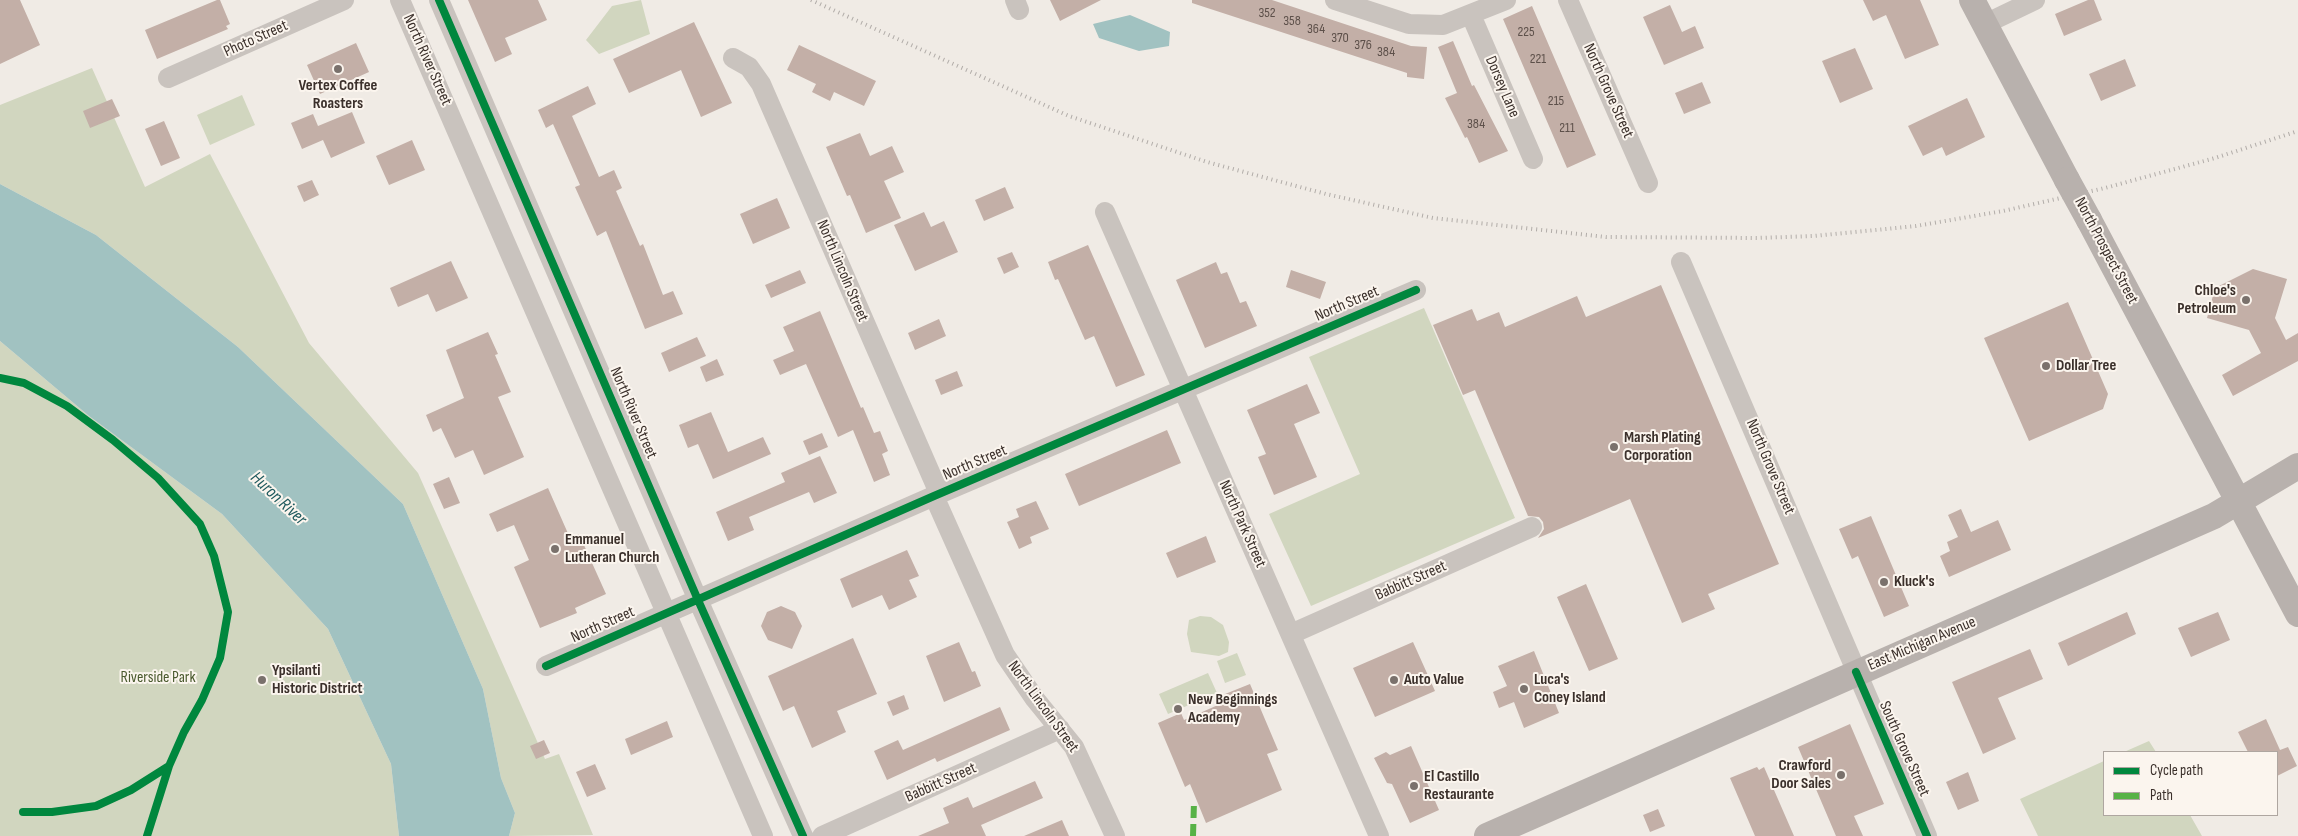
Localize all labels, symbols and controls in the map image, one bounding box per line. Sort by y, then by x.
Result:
house number: 352 [1258,5,1276,21]
street label: North River Street [398,12,456,108]
house number: 358 [1283,13,1301,29]
street label: Photo Street [221,16,291,62]
house number: 364 [1307,21,1325,37]
house number: 225 [1517,24,1535,40]
house number: 370 [1331,30,1349,46]
house number: 376 [1354,37,1372,53]
street label: North Grove Street [1579,41,1637,141]
house number: 384 [1377,44,1395,60]
house number: 221 [1530,51,1546,67]
street label: Dorsey Lane [1480,53,1524,121]
marker: Vertex Coffee Roasters [332,63,344,75]
place label: Vertex Coffee Roasters [299,76,377,114]
house number: 215 [1548,93,1564,109]
house number: 384 [1467,116,1485,132]
house number: 211 [1559,120,1575,136]
street label: North Prospect Street [2070,194,2142,308]
street label: North Lincoln Street [812,217,872,325]
place label: Chloe's Petroleum [2177,281,2236,319]
street label: North Street [1312,282,1382,326]
marker: Chloe's Petroleum [2240,294,2252,306]
place label: Dollar Tree [2056,356,2116,376]
marker: Dollar Tree [2040,360,2052,372]
street label: North River Street [605,364,661,462]
street label: North Grove Street [1741,417,1799,517]
place label: Marsh Plating Corporation [1624,428,1701,466]
street label: North Street [940,441,1010,485]
marker: Marsh Plating Corporation [1608,441,1620,453]
water label: Huron River [245,468,311,530]
street label: North Park Street [1214,477,1270,571]
place label: Emmanuel Lutheran Church [565,530,659,568]
marker: Emmanuel Lutheran Church [549,543,561,555]
street label: Babbitt Street [1373,557,1449,605]
place label: Kluck's [1894,572,1935,592]
marker: Kluck's [1878,576,1890,588]
street label: North Street [568,602,638,648]
street label: East Michigan Avenue [1865,613,1979,675]
street label: North Lincoln Street [1003,657,1083,757]
place label: Ypsilanti Historic District [272,661,363,699]
park label: Riverside Park [121,668,195,688]
place label: Auto Value [1404,670,1464,690]
place label: Luca's Coney Island [1534,670,1606,708]
marker: Ypsilanti Historic District [256,674,268,686]
marker: Auto Value [1388,674,1400,686]
marker: Luca's Coney Island [1518,683,1530,695]
place label: New Beginnings Academy [1188,690,1277,728]
street label: South Grove Street [1874,698,1934,800]
marker: New Beginnings Academy [1172,703,1184,715]
legend [2103,751,2278,816]
place label: Crawford Door Sales [1771,756,1831,794]
street label: Babbitt Street [903,759,979,807]
text: Cycle path [2150,761,2203,780]
place label: El Castillo Restaurante [1424,767,1494,805]
marker: Crawford Door Sales [1835,769,1847,781]
marker: El Castillo Restaurante [1408,780,1420,792]
text: Path [2150,786,2173,805]

